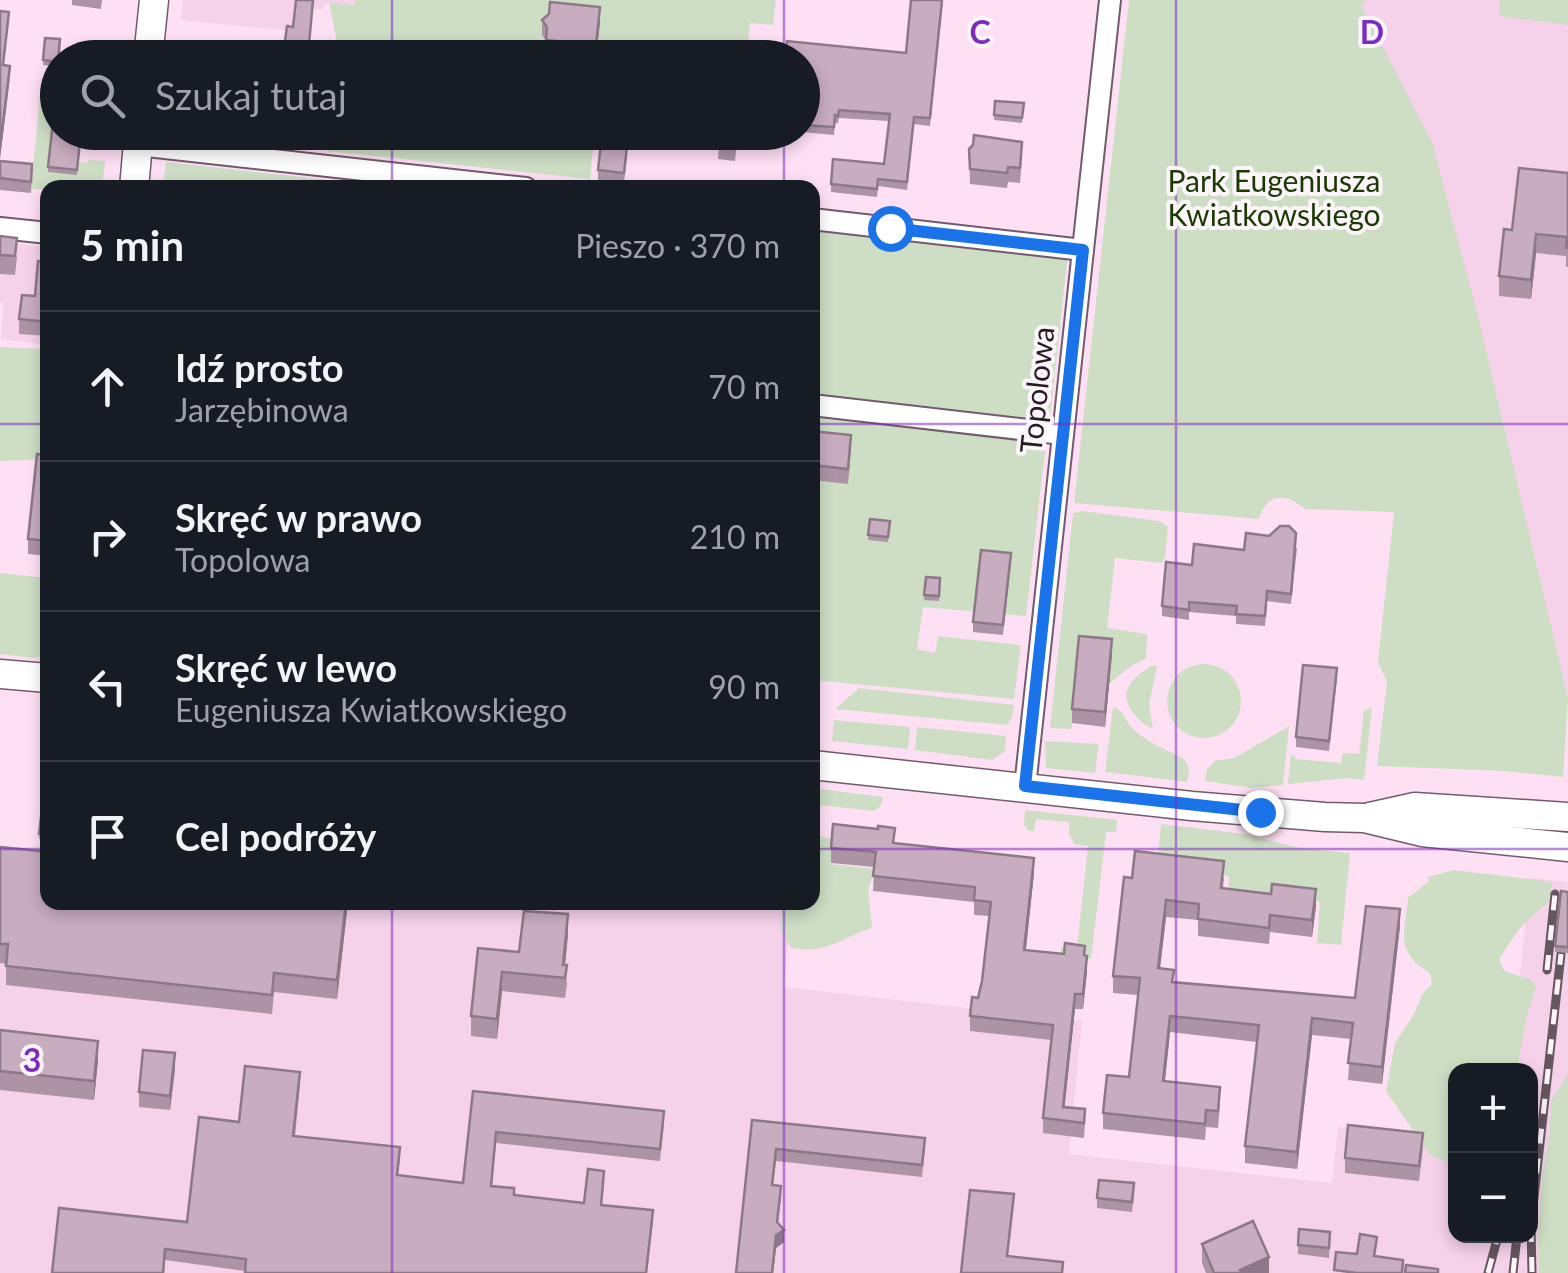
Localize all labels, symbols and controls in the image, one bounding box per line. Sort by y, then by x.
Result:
text: C [969,12,991,51]
text: D [1360,12,1384,51]
search box [40,40,820,150]
icon: search [75,68,130,123]
text: Szukaj tutaj [155,72,347,118]
park label: Park Eugeniusza Kwiatkowskiego [1167,162,1381,232]
route start [868,206,914,252]
text: 5 min [80,220,184,270]
text: Pieszo · 370 m [575,226,780,265]
street label: Topolowa [1011,325,1061,455]
text: Idź prosto [175,344,344,390]
icon: ahead [80,359,135,414]
text: 70 m [708,367,780,406]
text: Jarzębinowa [175,390,349,429]
text: Skręć w prawo [175,494,422,540]
icon: right [80,509,135,564]
text: 210 m [690,517,780,556]
text: Topolowa [175,540,311,579]
text: Skręć w lewo [175,644,397,690]
icon: left [80,659,135,714]
text: 90 m [708,667,780,706]
text: Eugeniusza Kwiatkowskiego [175,690,567,729]
route end [1238,790,1284,836]
icon: arrive [80,809,135,864]
text: Cel podróży [175,813,376,859]
text: 3 [23,1040,41,1079]
map controls [1448,1063,1538,1243]
button: + [1448,1063,1538,1153]
button: − [1448,1153,1538,1243]

